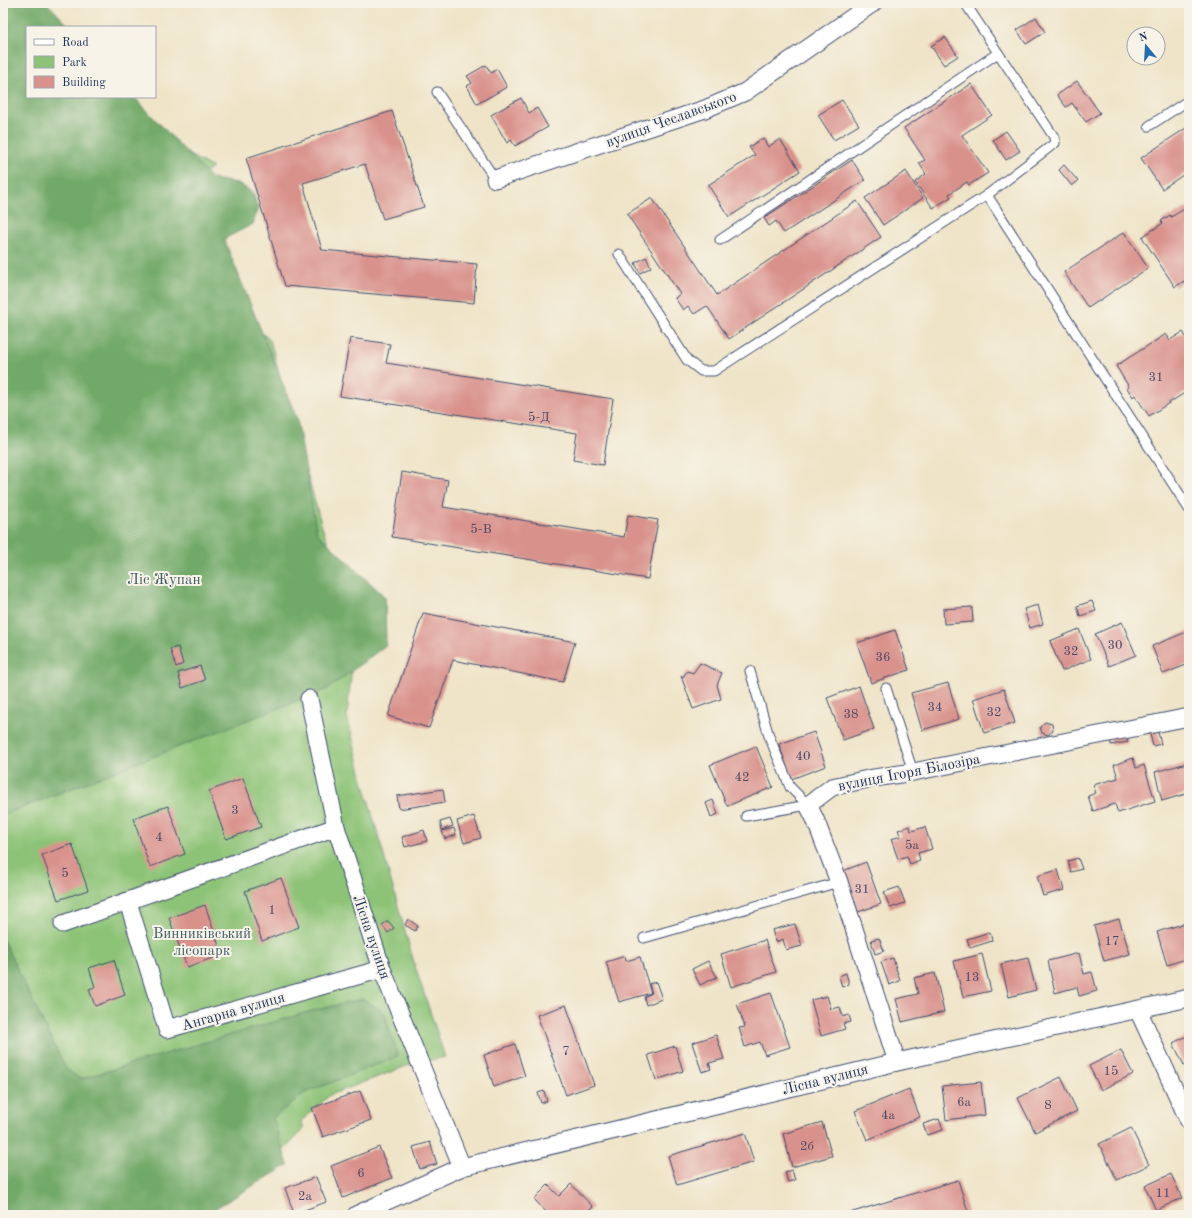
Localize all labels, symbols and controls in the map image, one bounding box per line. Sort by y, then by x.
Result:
legend [26,26,156,98]
north arrow [1126,26,1166,66]
text: N [1138,31,1150,44]
text: Road [62,37,89,49]
text: Park [62,57,87,69]
text: Building [62,77,106,89]
street label: вулиця Чеславського [604,90,739,151]
house number: 31 [1148,371,1164,384]
house number: 5-Д [528,411,550,424]
house number: 5-В [470,523,492,536]
park label: Ліс Жупан [127,573,201,588]
house number: 30 [1107,639,1123,652]
house number: 32 [1063,645,1079,658]
house number: 36 [875,651,891,664]
house number: 34 [927,701,943,714]
house number: 32 [986,706,1002,719]
house number: 38 [843,708,859,721]
house number: 40 [795,750,811,763]
street label: вулиця Ігоря Білозіра [837,752,982,795]
house number: 42 [734,771,750,784]
house number: 3 [231,804,239,817]
house number: 4 [155,831,163,844]
house number: 5а [905,839,920,852]
house number: 5 [61,867,69,880]
house number: 31 [854,883,870,896]
street label: Лісна вулиця [349,893,392,982]
house number: 1 [268,904,276,917]
park label: Винниківський лісопарк [153,927,251,959]
house number: 17 [1104,935,1120,948]
house number: 13 [964,971,980,984]
street label: Ангарна вулиця [180,990,287,1034]
house number: 7 [562,1045,570,1058]
street label: Лісна вулиця [781,1062,870,1098]
house number: 15 [1103,1065,1119,1078]
house number: 6а [957,1096,972,1109]
house number: 8 [1044,1099,1052,1112]
house number: 4а [881,1109,896,1122]
house number: 2б [800,1140,814,1153]
house number: 6 [357,1167,365,1180]
house number: 11 [1155,1187,1171,1200]
house number: 2а [298,1190,313,1203]

